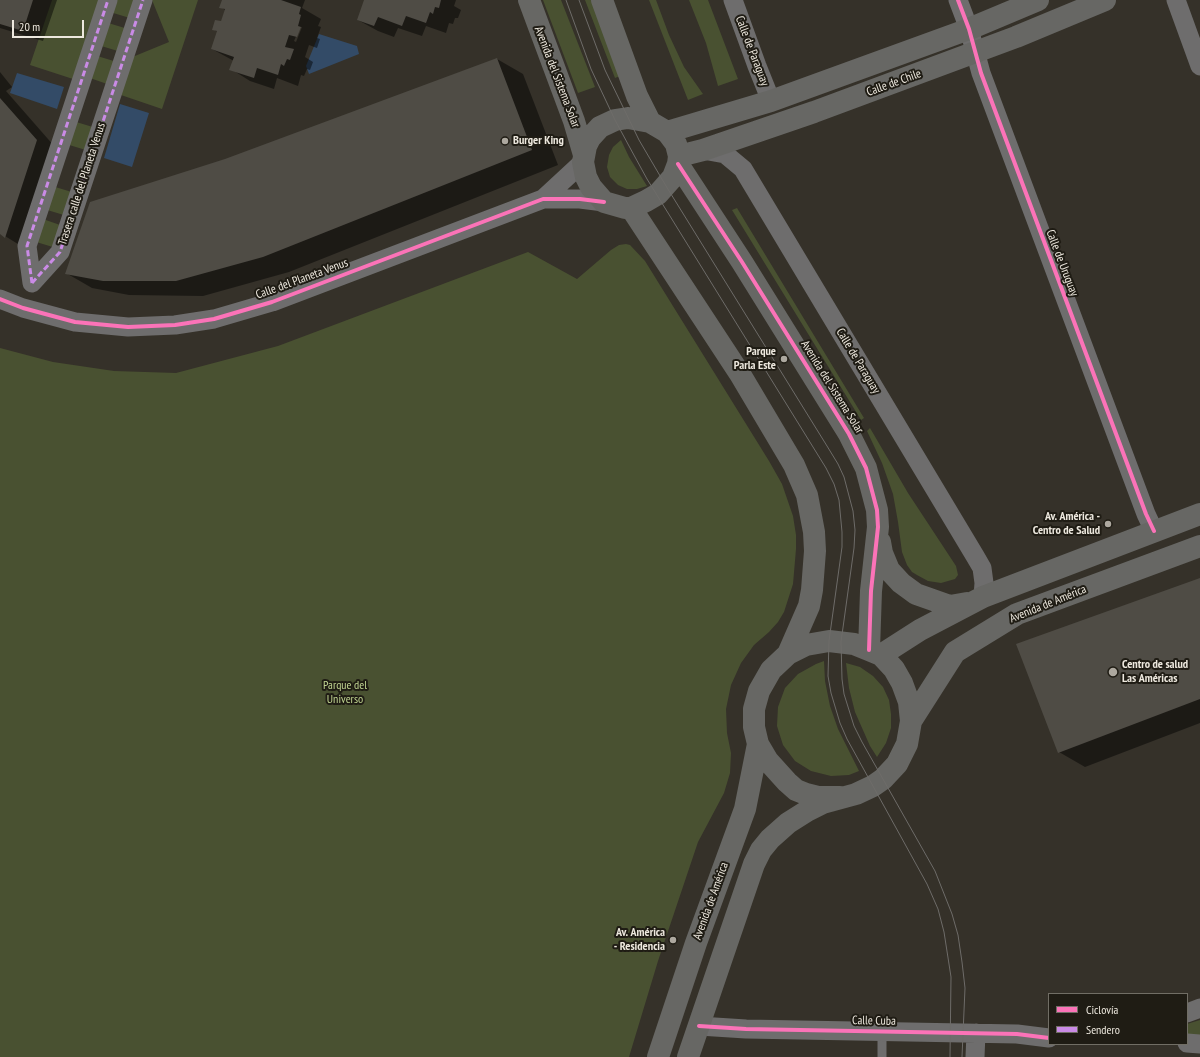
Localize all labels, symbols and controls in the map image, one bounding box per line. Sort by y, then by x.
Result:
scale bar [14,12,86,38]
street label: Calle de Paraguay [732,14,772,88]
text: 20 m [19,19,40,34]
street label: Avenida del Sistema Solar [531,24,583,130]
street label: Calle de Chile [865,66,923,100]
street label: Trasera calle del Planeta Venus [55,121,109,247]
place label: Burger King [513,134,564,148]
marker: Burger King [500,136,510,146]
street label: Calle de Uruguay [1043,228,1081,298]
street label: Calle del Planeta Venus [254,256,350,302]
street label: Calle de Paraguay [833,326,883,396]
street label: Avenida del Sistema Solar [798,338,866,436]
place label: Parque Parla Este [734,345,776,373]
marker: Parque Parla Este [779,354,789,364]
place label: Av. América - Centro de Salud [1033,510,1100,538]
marker: Av. América - Centro de Salud [1103,519,1113,529]
street label: Avenida de América [1008,582,1088,626]
place label: Centro de salud Las Américas [1122,658,1188,686]
marker: Centro de salud Las Américas [1107,666,1119,678]
park label: Parque del Universo [323,679,367,707]
street label: Avenida de América [690,860,732,942]
place label: Av. América - Residencia [614,926,665,954]
marker: Av. América - Residencia [668,935,678,945]
legend [1048,993,1188,1045]
text: Ciclovía [1086,1002,1118,1017]
street label: Calle Cuba [852,1013,896,1029]
text: Sendero [1086,1022,1120,1037]

